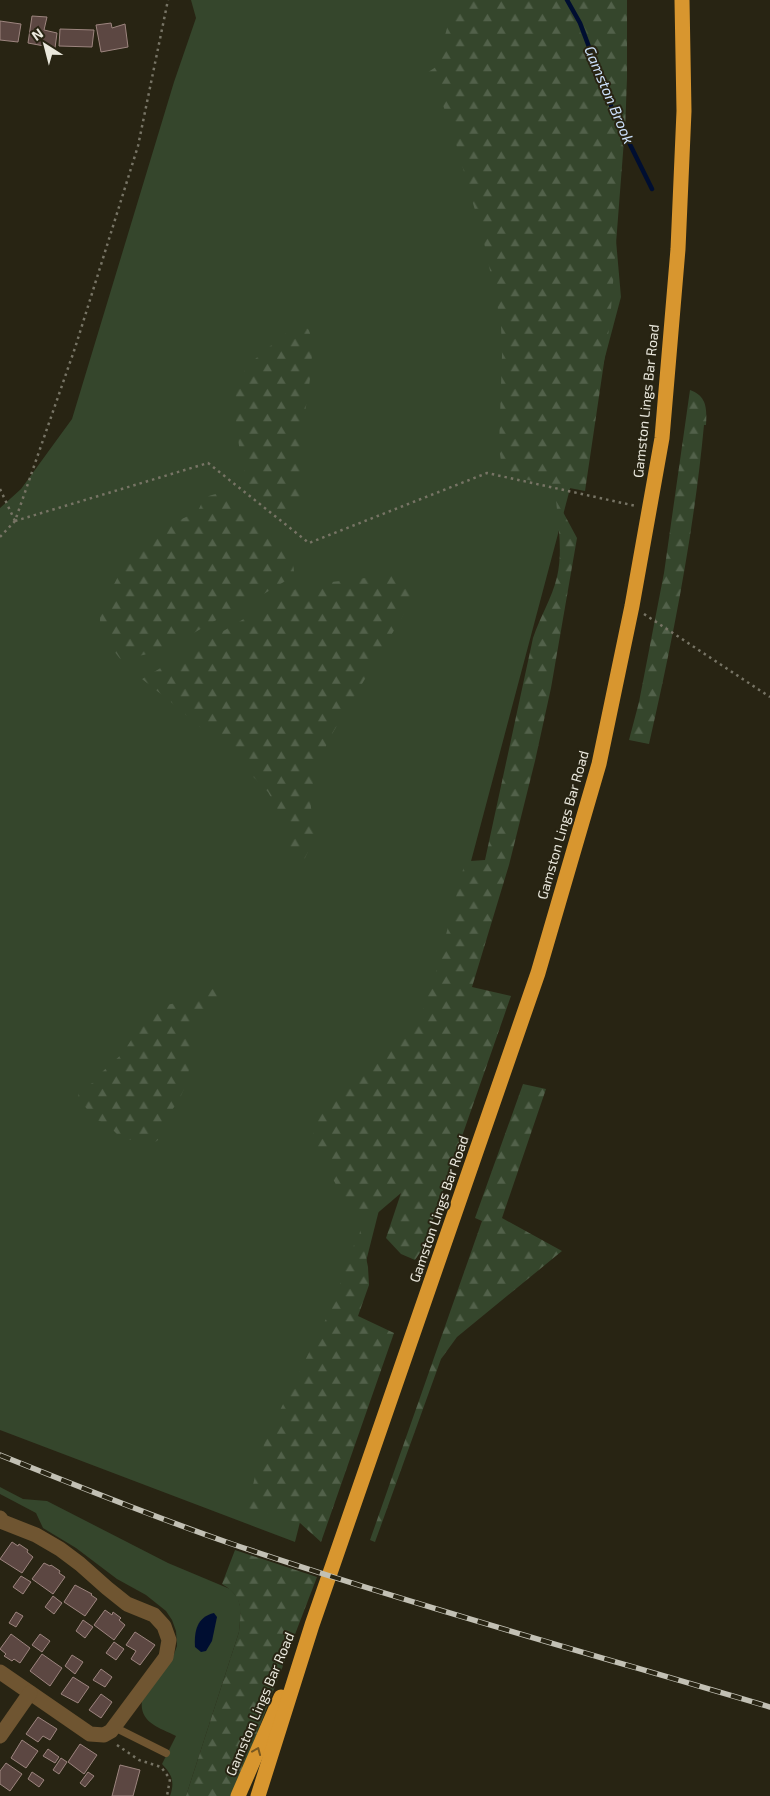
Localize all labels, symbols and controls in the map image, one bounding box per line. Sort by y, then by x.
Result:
north arrow [20,20,70,70]
text: N [28,24,46,44]
water label: Gamston Brook [581,43,639,146]
street label: Gamston Lings Bar Road [629,323,662,479]
street label: Gamston Lings Bar Road [533,748,592,901]
street label: Gamston Lings Bar Road [405,1133,472,1285]
street label: Gamston Lings Bar Road [222,1629,298,1778]
one-way arrow [251,1747,262,1756]

